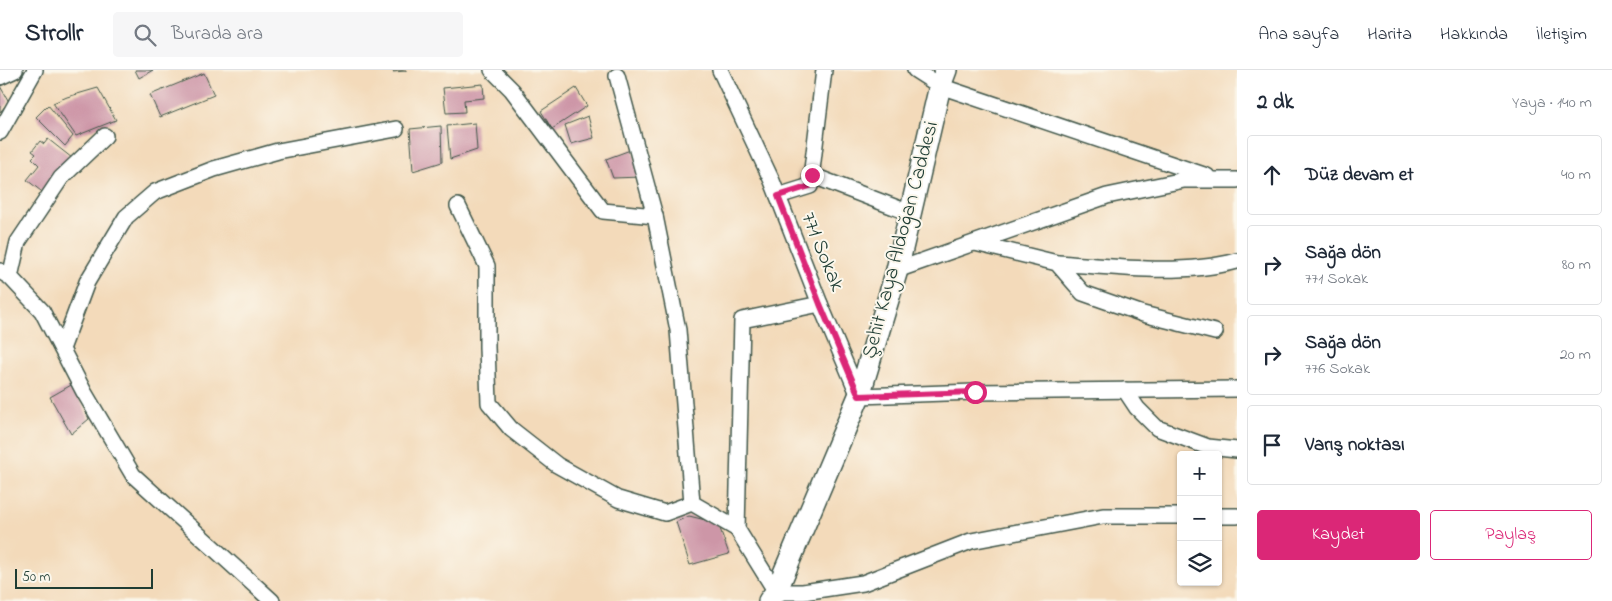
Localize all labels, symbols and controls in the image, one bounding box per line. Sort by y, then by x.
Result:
search box [113,12,463,57]
text: Strollr [25,17,83,52]
icon: search [131,21,159,49]
text: Burada ara [171,21,263,48]
text: Ana sayfa [1258,22,1339,48]
text: Harita [1367,22,1412,48]
text: Hakkında [1440,22,1508,48]
text: İletişim [1536,22,1587,48]
text: 2 dk [1257,88,1294,118]
text: Yaya · 140 m [1512,91,1592,115]
street label: Şehit Kaya Aldoğan Caddesi [855,118,949,363]
icon: ahead [1258,161,1286,189]
text: Düz devam et [1305,162,1414,189]
text: 40 m [1561,163,1591,187]
route end [801,164,824,187]
street label: 771 Sokak [793,208,852,297]
text: Sağa dön [1305,240,1381,267]
icon: right [1258,251,1286,279]
text: 80 m [1562,253,1591,277]
text: 771 Sokak [1305,267,1368,291]
text: Sağa dön [1305,330,1381,357]
icon: right [1258,341,1286,369]
text: 20 m [1560,343,1591,367]
text: 776 Sokak [1305,357,1370,381]
route start [964,381,987,404]
icon: arrive [1258,431,1286,459]
text: Varış noktası [1305,432,1405,459]
map controls [1177,451,1222,586]
button: + [1177,451,1222,496]
button: − [1177,496,1222,541]
button: Kaydet [1257,510,1420,560]
button: Paylaş [1430,510,1592,560]
button: layers [1177,541,1222,586]
scale bar [15,566,152,589]
text: 50 m [22,567,50,588]

